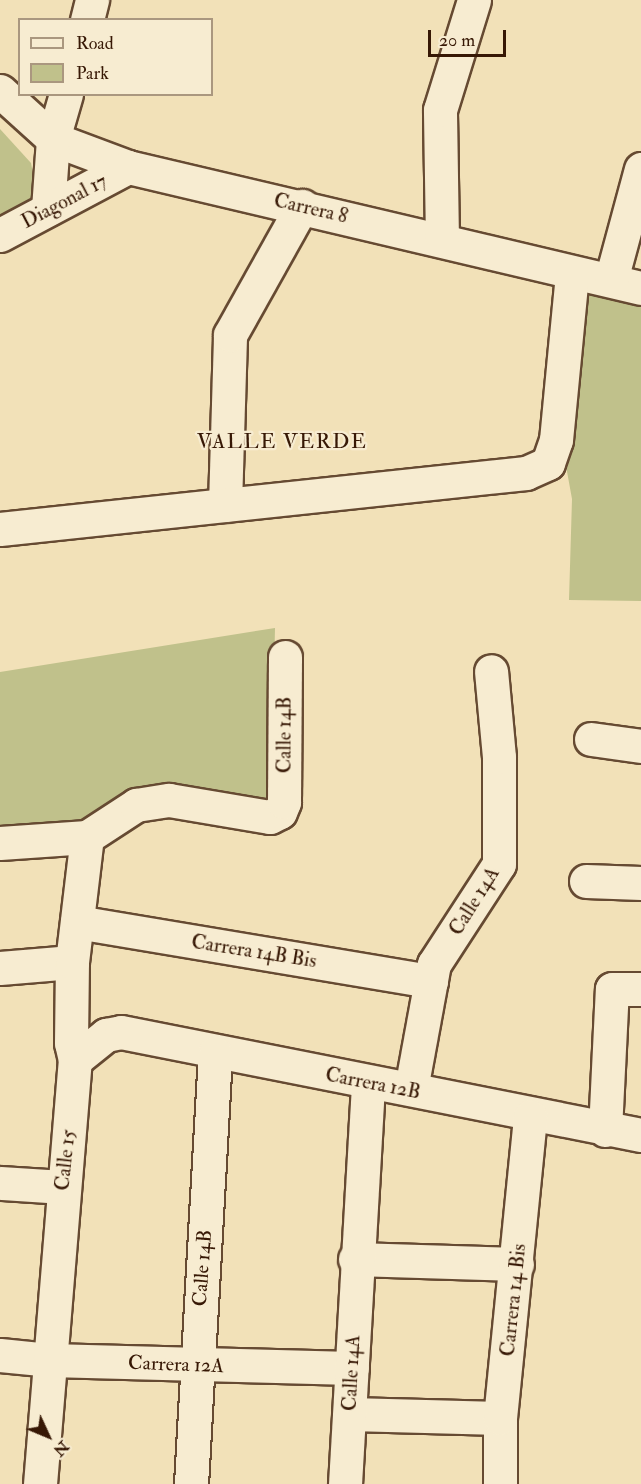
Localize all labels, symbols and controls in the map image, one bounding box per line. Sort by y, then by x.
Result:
legend [18,18,213,96]
scale bar [431,18,509,56]
text: 20 m [439,29,475,52]
text: Road [76,32,114,55]
text: Park [76,62,109,85]
street label: Diagonal 17 [17,168,111,234]
street label: Carrera 8 [272,188,350,228]
district label: VALLE VERDE [197,429,367,455]
street label: Calle 14B [272,697,296,773]
street label: Calle 14A [444,862,504,940]
street label: Carrera 14B Bis [190,929,318,973]
street label: Carrera 12B [323,1062,423,1104]
street label: Calle 15 [50,1128,80,1192]
street label: Calle 14B [187,1229,217,1307]
street label: Carrera 14 Bis [495,1242,531,1358]
street label: Calle 14A [337,1334,365,1412]
street label: Carrera 12A [128,1350,224,1378]
north arrow [18,1406,78,1466]
text: N [49,1436,73,1461]

